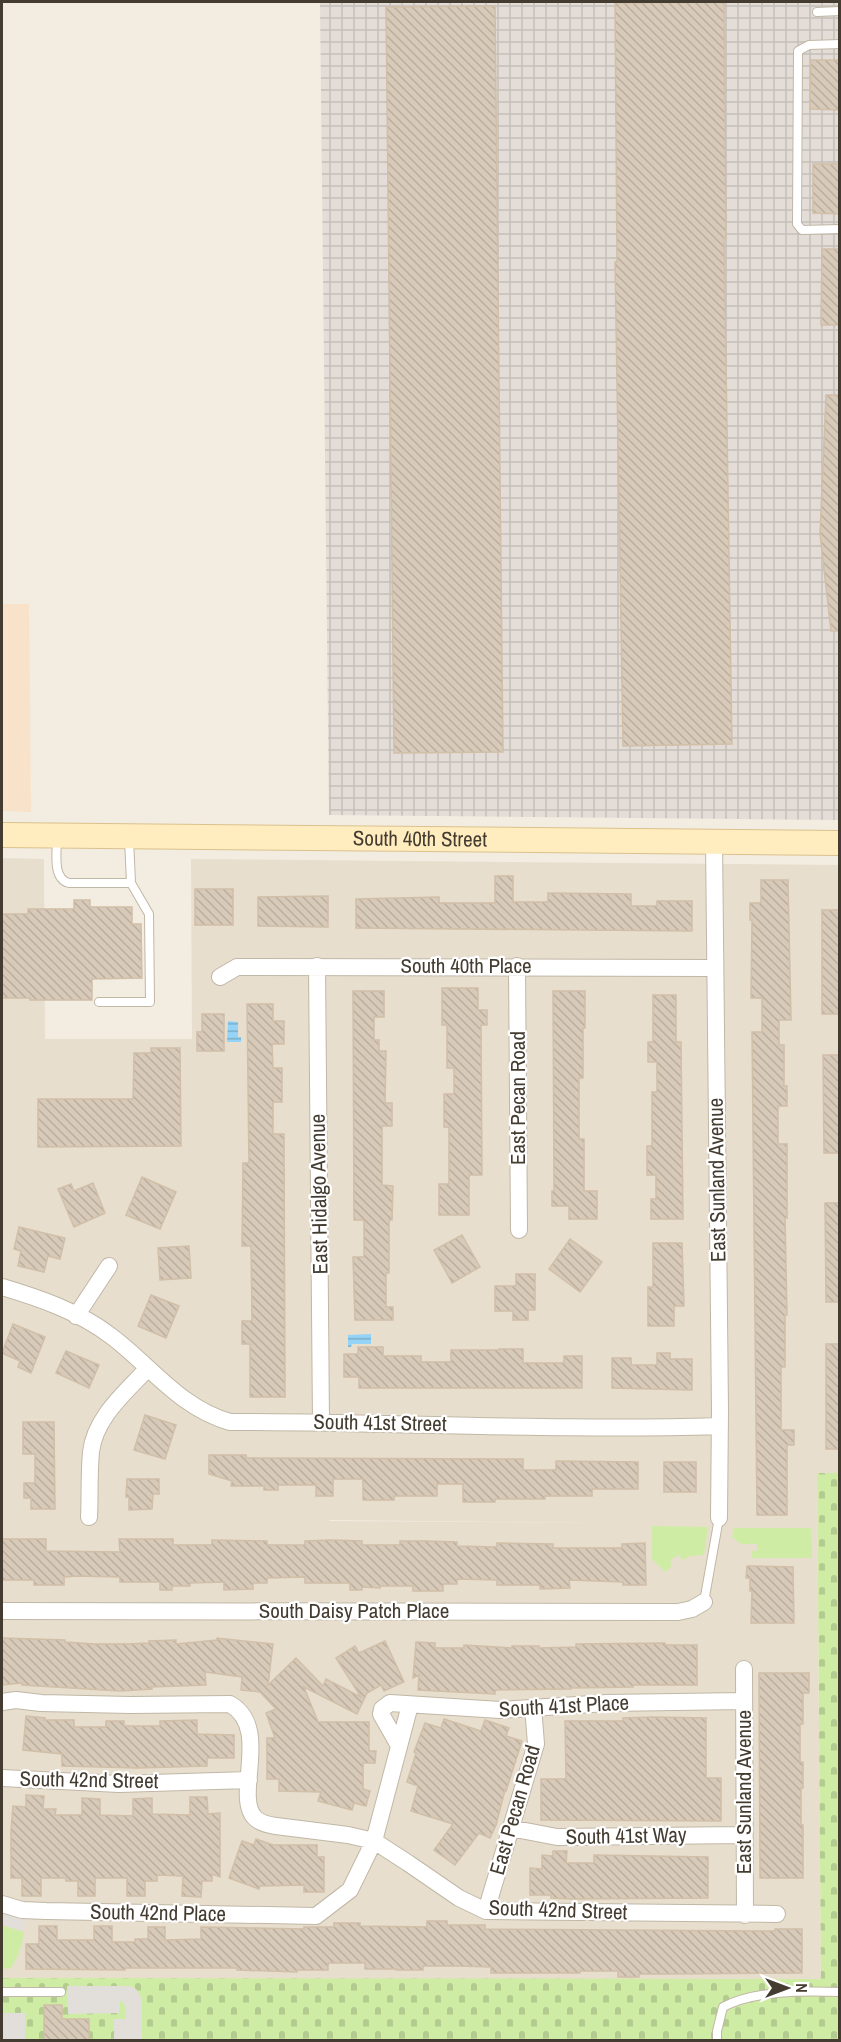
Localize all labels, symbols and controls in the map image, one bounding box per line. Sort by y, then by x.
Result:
street label: South 40th Street [353,823,487,854]
street label: South 40th Place [400,951,532,980]
street label: East Pecan Road [503,1031,532,1165]
street label: East Sunland Avenue [701,1098,732,1262]
street label: East Hidalgo Avenue [303,1113,334,1275]
street label: South 41st Street [313,1407,447,1438]
street label: South Daisy Patch Place [259,1596,449,1625]
street label: South 41st Place [498,1688,630,1723]
street label: East Sunland Avenue [729,1710,758,1874]
street label: East Pecan Road [482,1741,547,1878]
street label: South 42nd Street [19,1764,159,1795]
street label: South 41st Way [565,1820,687,1851]
street label: South 42nd Street [488,1893,628,1926]
street label: South 42nd Place [90,1897,226,1928]
north arrow [757,1958,817,2018]
text: N [791,1983,813,1993]

